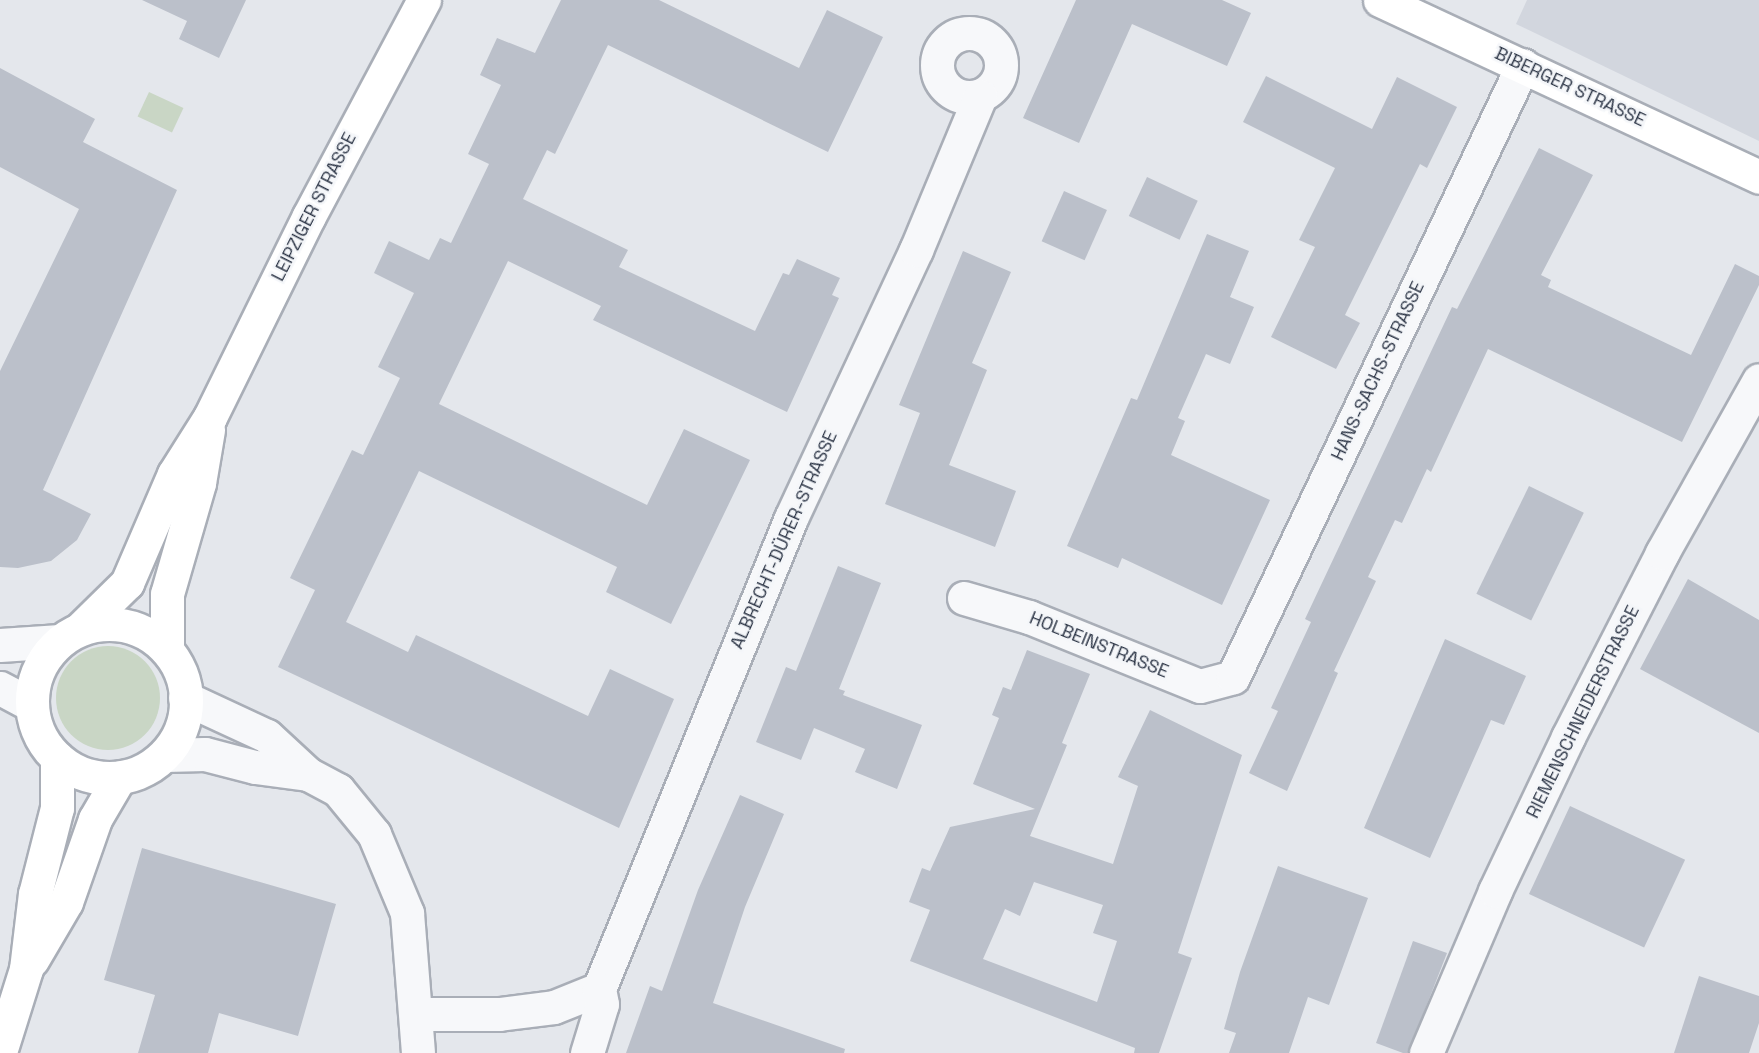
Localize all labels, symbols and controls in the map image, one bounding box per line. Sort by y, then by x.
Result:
street label: BIBERGER STRASSE [1491,43,1649,131]
street label: LEIPZIGER STRASSE [267,129,361,285]
street label: HANS-SACHS-STRASSE [1327,278,1429,464]
street label: ALBRECHT-DÜRER-STRASSE [726,428,842,652]
street label: RIEMENSCHNEIDERSTRASSE [1522,602,1644,822]
street label: HOLBEINSTRASSE [1026,607,1172,683]

